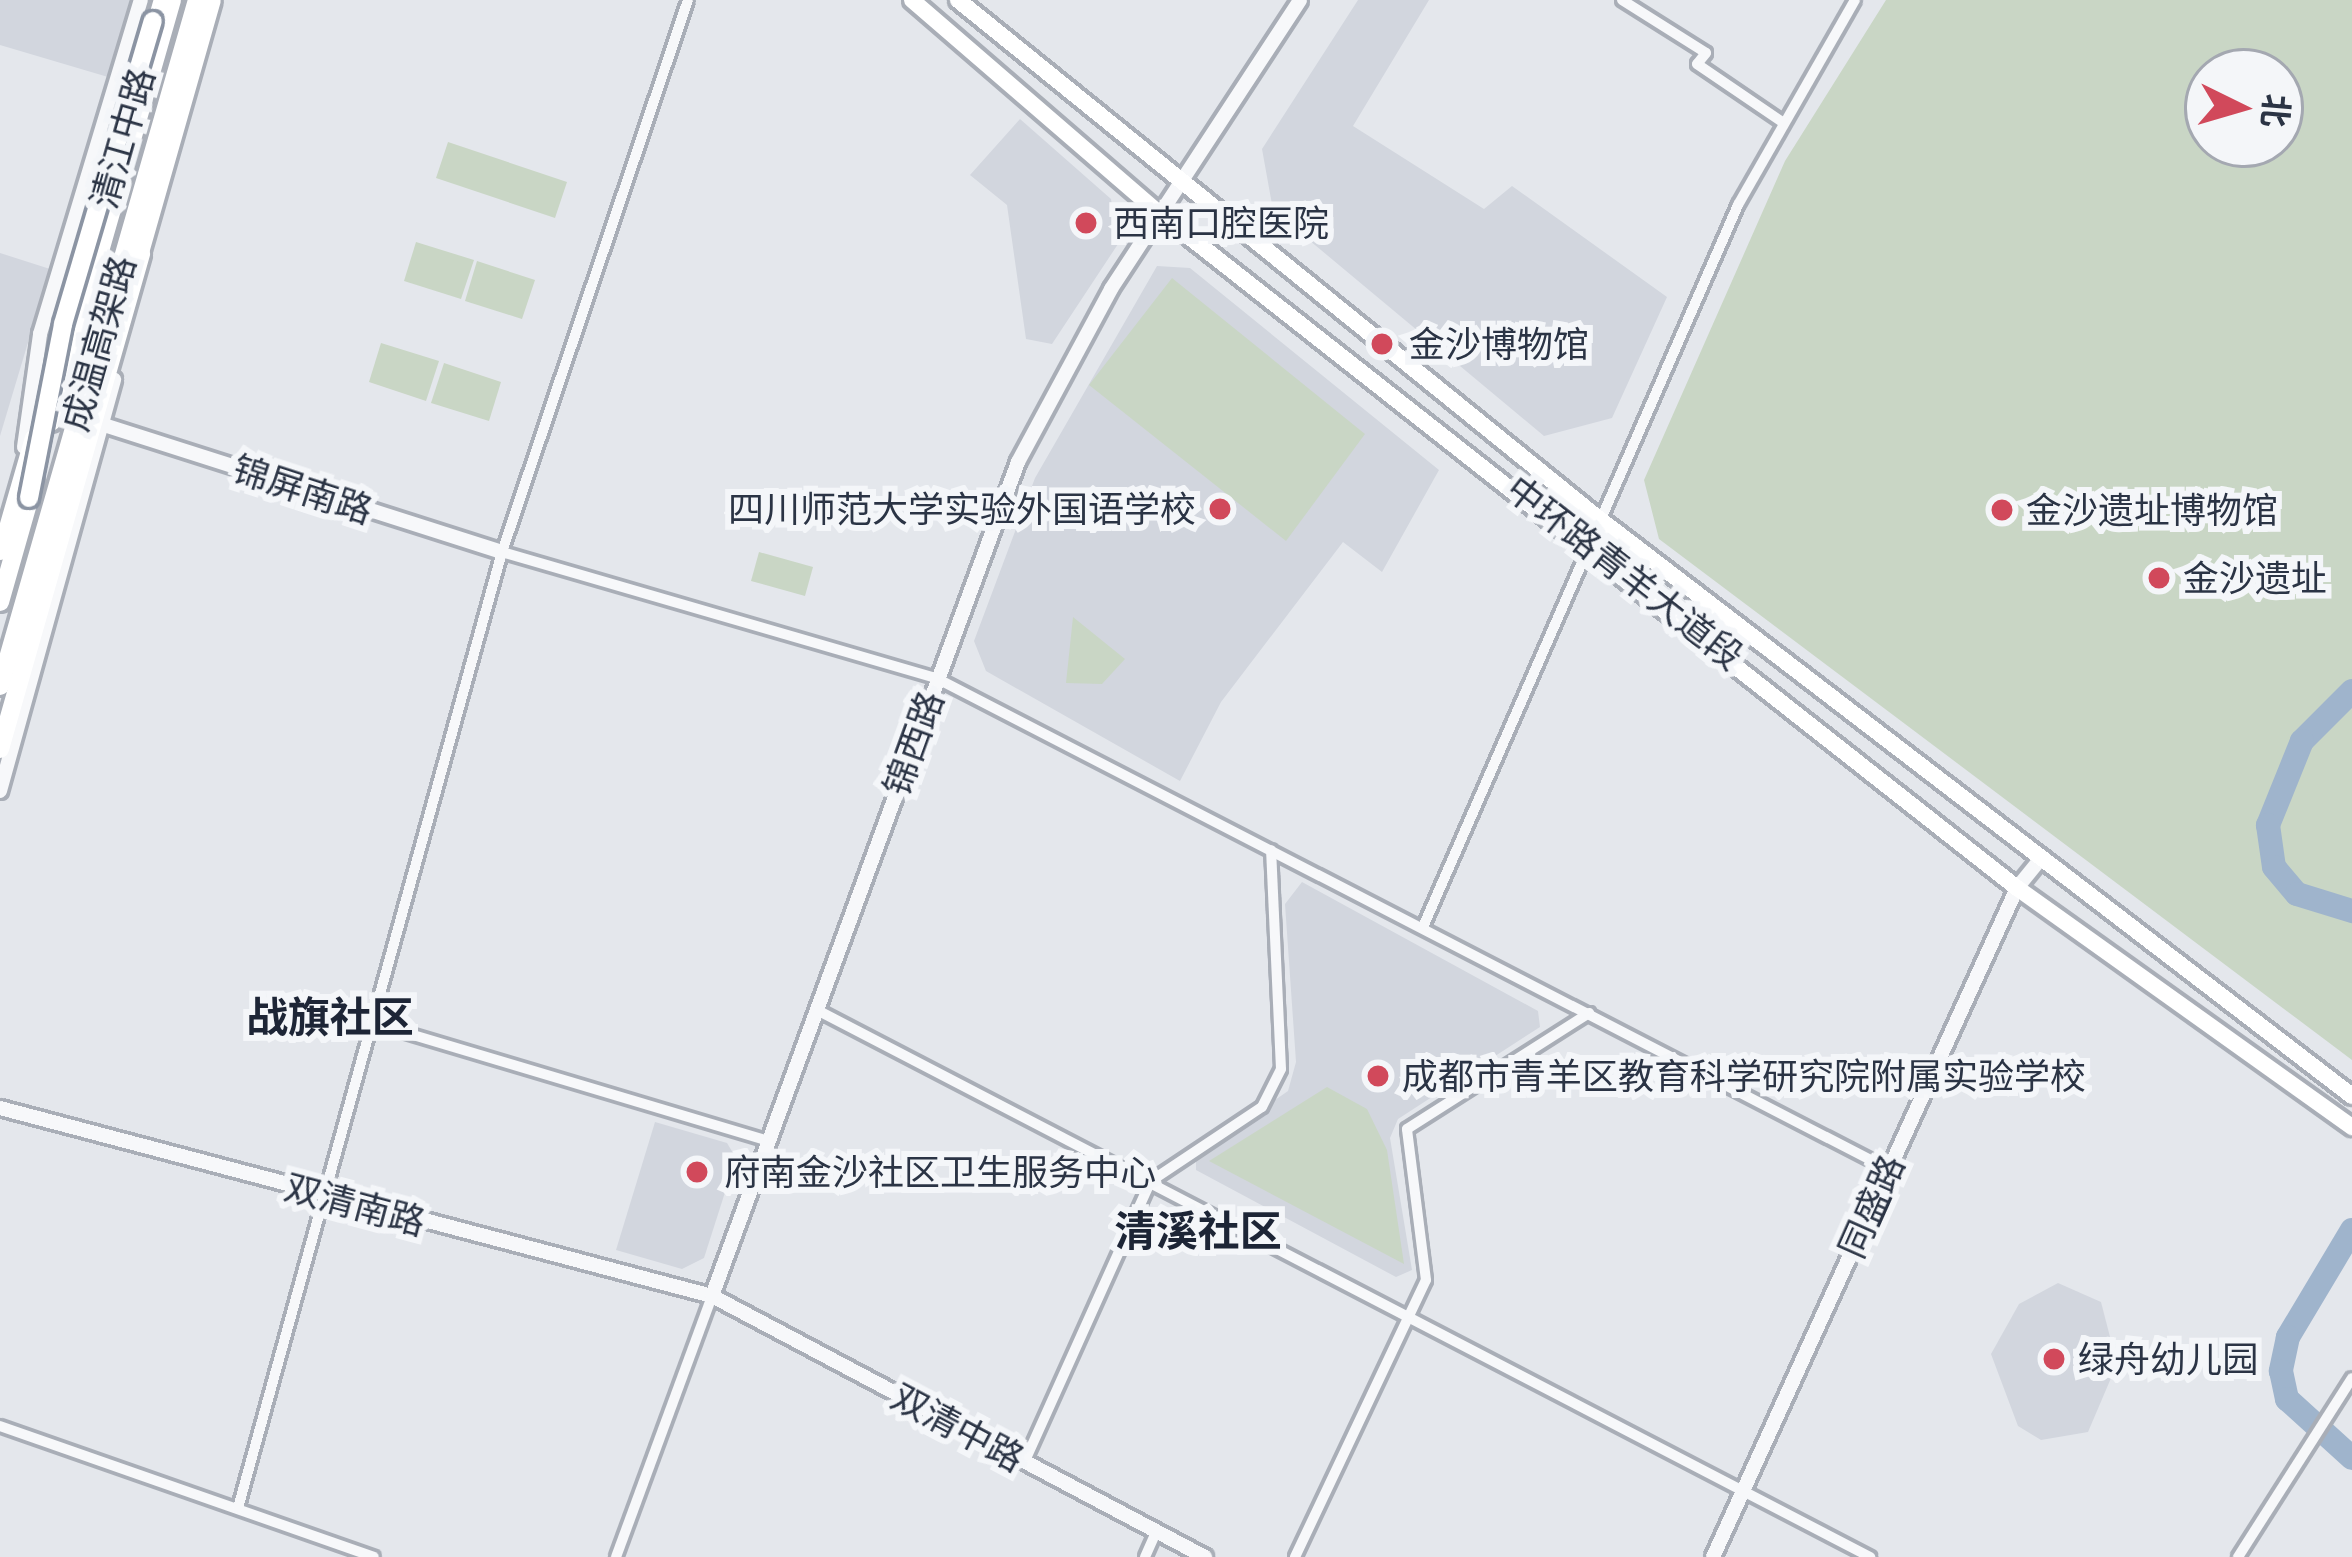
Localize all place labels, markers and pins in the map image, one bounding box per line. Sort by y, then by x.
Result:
place label: 西南口腔医院 [1113,201,1329,245]
marker: 西南口腔医院 [1070,207,1102,239]
place label: 金沙博物馆 [1409,322,1589,366]
marker: 金沙博物馆 [1366,328,1398,360]
place label: 四川师范大学实验外国语学校 [728,487,1196,531]
place label: 金沙遗址博物馆 [2026,488,2278,532]
marker: 四川师范大学实验外国语学校 [1207,496,1233,522]
marker: 金沙遗址博物馆 [1989,497,2015,523]
place label: 金沙遗址 [2183,556,2327,600]
marker: 金沙遗址 [2146,565,2172,591]
place label: 成都市青羊区教育科学研究院附属实验学校 [1402,1054,2086,1098]
marker: 成都市青羊区教育科学研究院附属实验学校 [1365,1063,1391,1089]
place label: 府南金沙社区卫生服务中心 [724,1150,1156,1194]
marker: 府南金沙社区卫生服务中心 [681,1156,713,1188]
place label: 绿舟幼儿园 [2078,1337,2258,1381]
marker: 绿舟幼儿园 [2041,1346,2067,1372]

